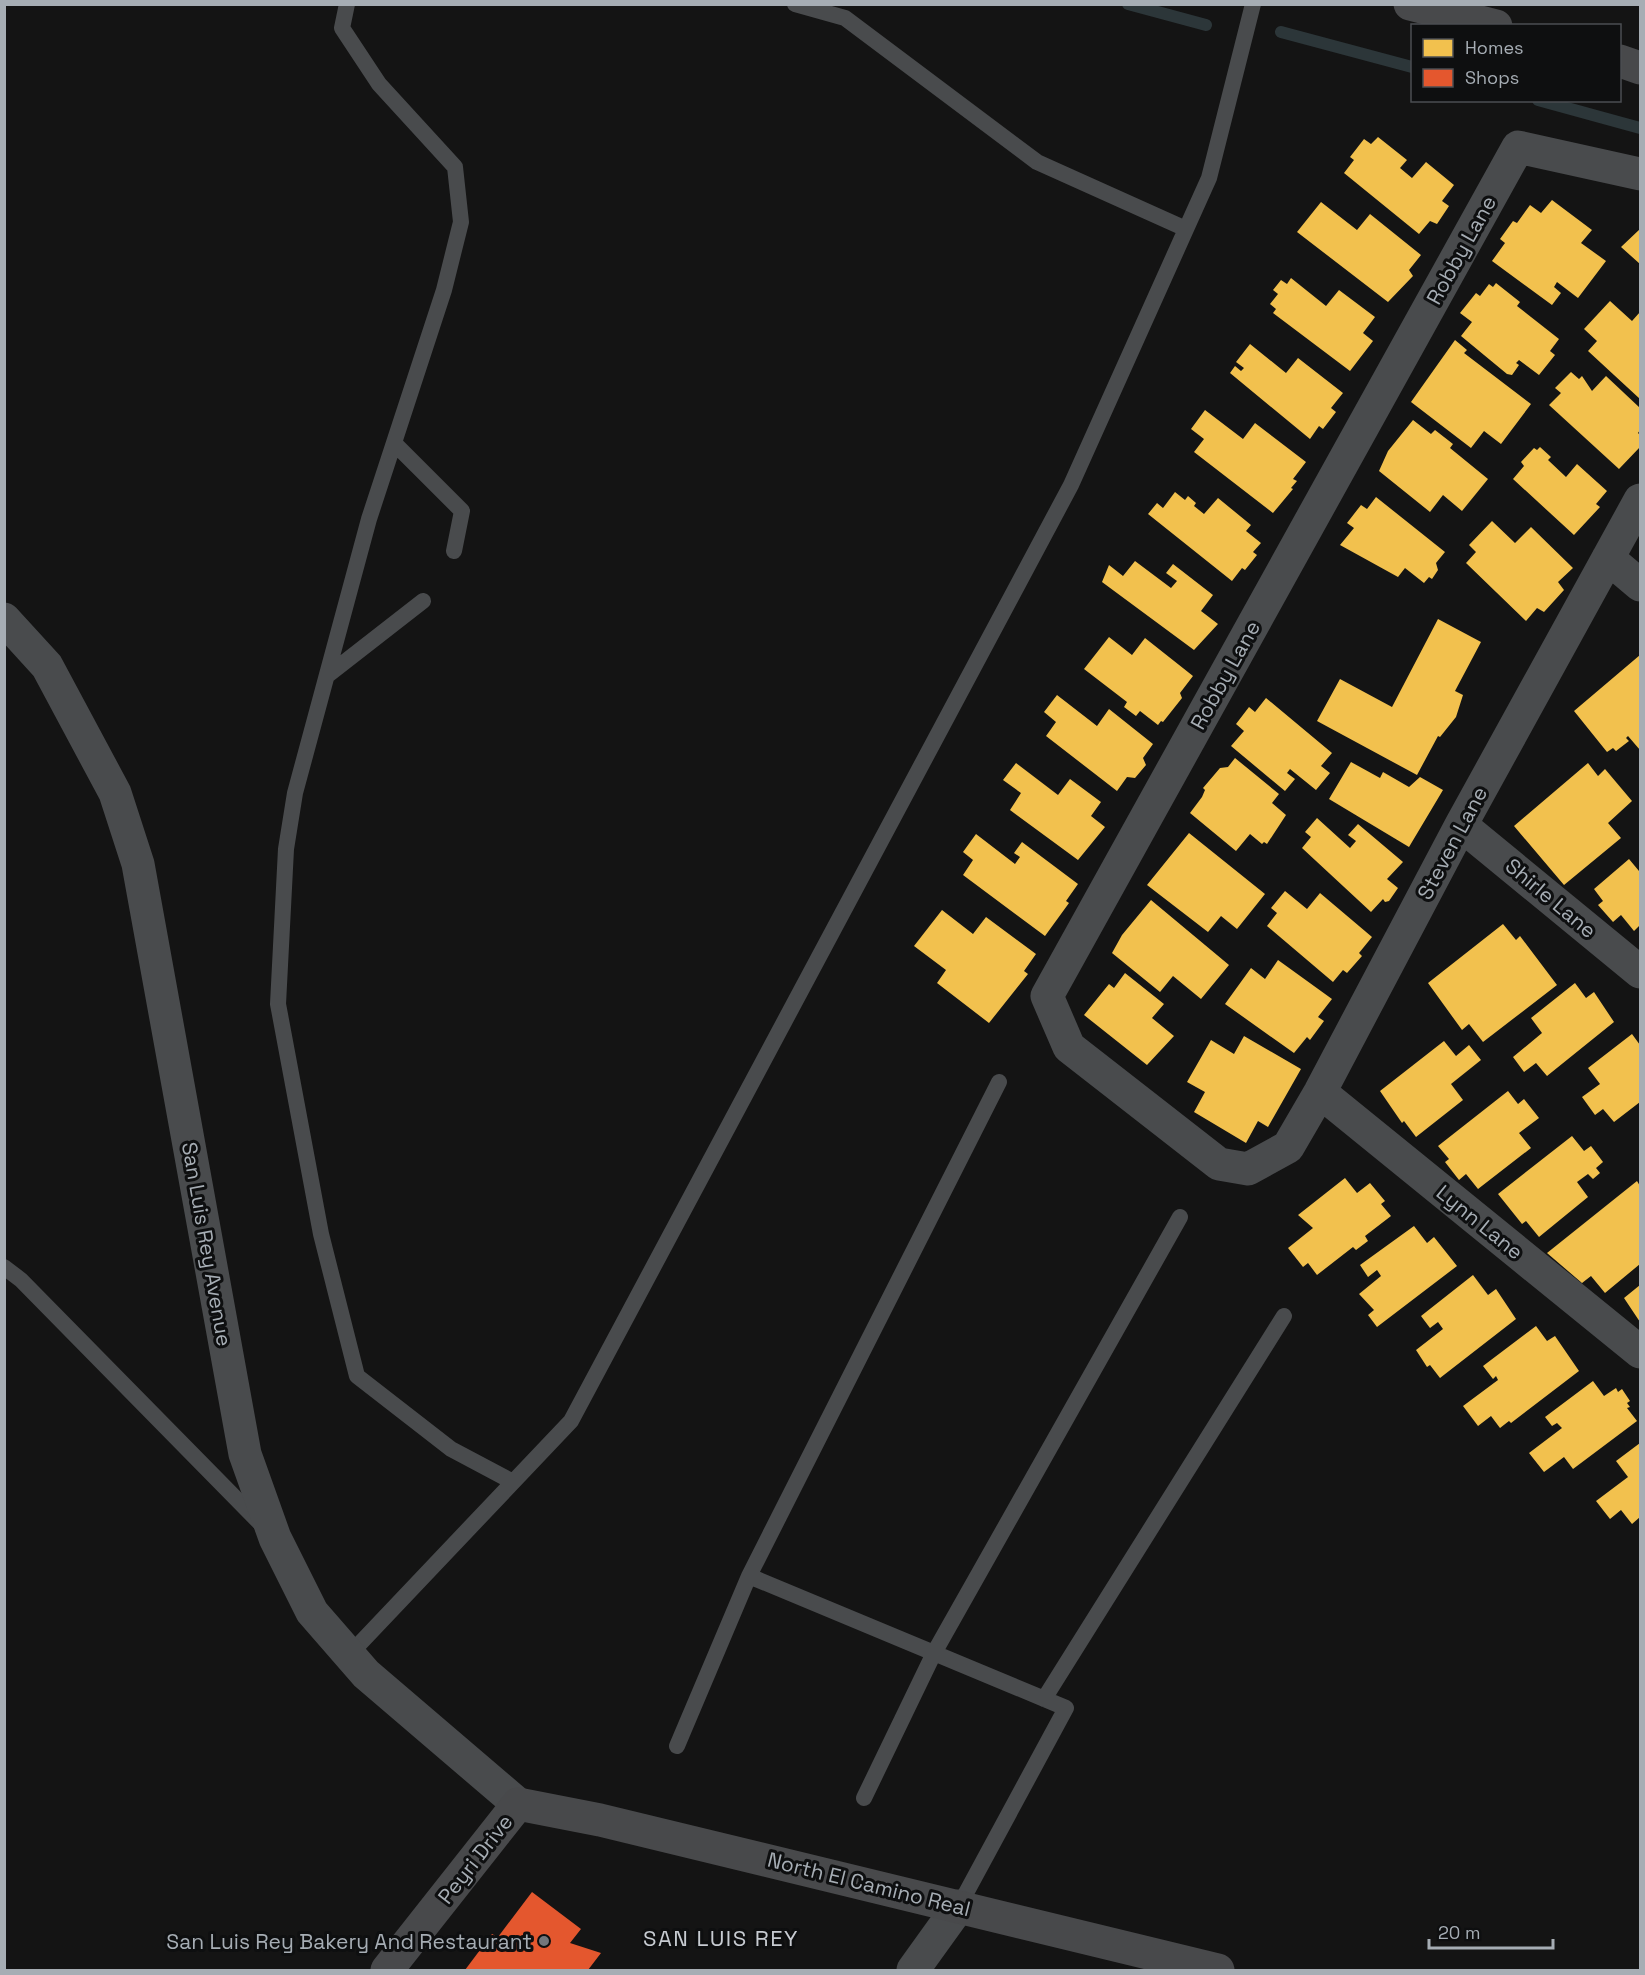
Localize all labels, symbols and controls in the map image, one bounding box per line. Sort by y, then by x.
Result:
legend [1411,24,1621,102]
text: Homes [1465,36,1524,59]
text: Shops [1465,66,1519,89]
street label: Robby Lane [1420,191,1502,309]
street label: Robby Lane [1184,616,1266,734]
street label: Steven Lane [1411,782,1493,904]
street label: Shirle Lane [1500,852,1602,944]
street label: San Luis Rey Avenue [176,1140,238,1348]
street label: Lynn Lane [1431,1179,1529,1265]
street label: Peyri Drive [432,1809,518,1909]
street label: North El Camino Real [765,1846,973,1922]
scale bar [1429,1912,1554,1950]
text: 20 m [1438,1921,1481,1944]
district label: SAN LUIS REY [643,1924,799,1952]
place label: San Luis Rey Bakery And Restaurant [166,1928,532,1955]
marker: San Luis Rey Bakery And Restaurant [537,1934,551,1948]

